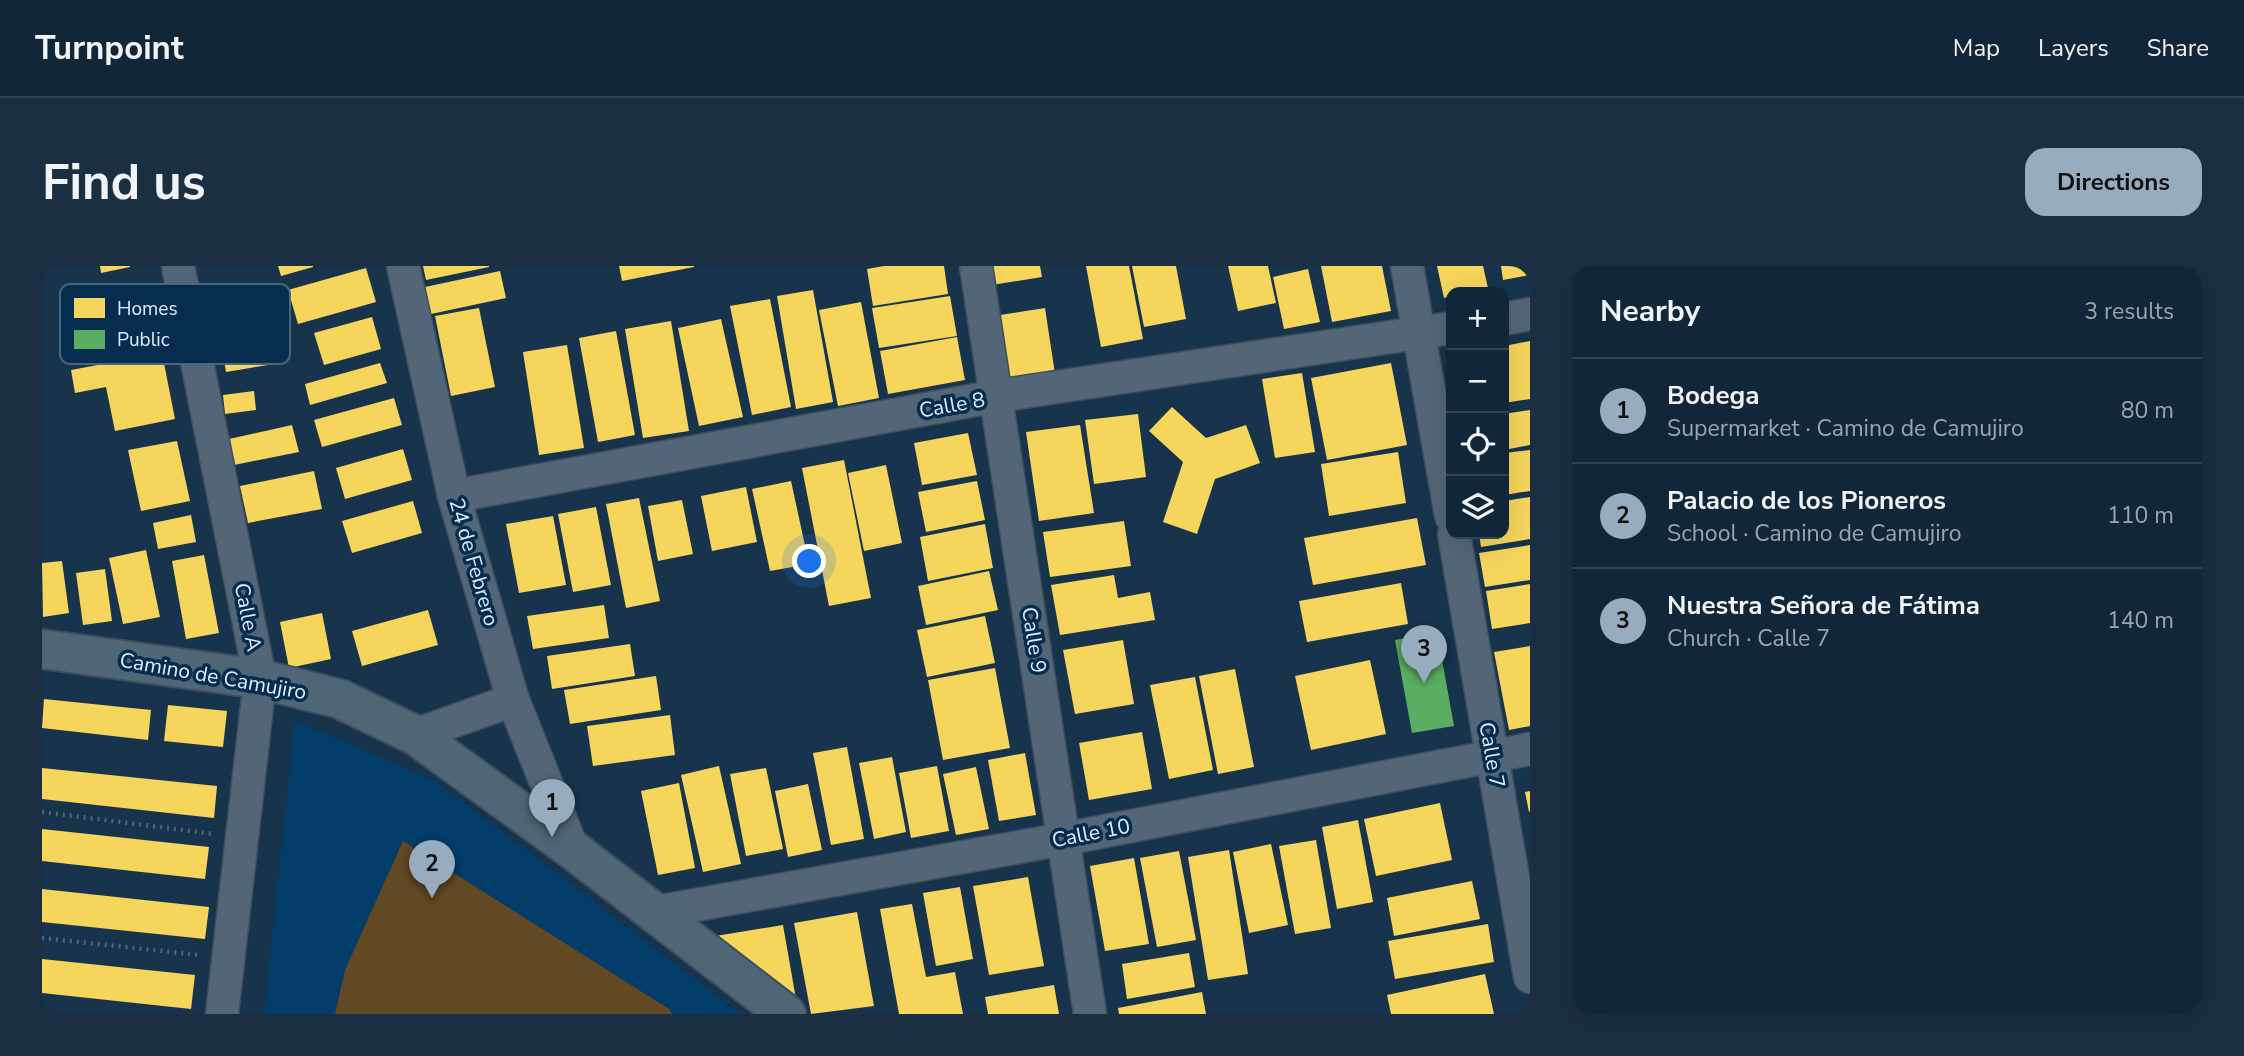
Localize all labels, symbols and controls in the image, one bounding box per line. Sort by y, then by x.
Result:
text: Turnpoint [35,26,184,71]
text: Map [1953,32,2000,64]
text: Layers [2038,32,2109,64]
text: Share [2147,32,2209,64]
button: Directions [2025,148,2202,216]
text: Find us [42,149,206,216]
legend [60,284,290,364]
map controls [1446,287,1509,539]
button: + [1446,287,1509,350]
text: Nearby [1600,291,1700,332]
text: Homes [117,296,178,322]
text: 3 results [2084,296,2174,327]
text: Public [117,327,170,353]
button: − [1446,350,1509,413]
text: Bodega [1667,378,1759,413]
street label: Calle 8 [917,385,987,425]
text: 1 [1616,395,1630,426]
text: 80 m [2121,395,2174,426]
button: locate [1446,413,1509,476]
text: Supermarket · Camino de Camujiro [1667,413,2024,444]
button: layers [1446,476,1509,539]
text: Palacio de los Pioneros [1667,483,1946,518]
street label: 24 de Febrero [442,495,506,629]
text: 2 [1616,500,1630,531]
text: 110 m [2107,500,2174,531]
text: School · Camino de Camujiro [1667,518,1961,549]
your location [792,544,826,578]
street label: Calle A [228,580,268,654]
text: Nuestra Señora de Fátima [1667,588,1980,623]
street label: Calle 9 [1015,605,1053,675]
text: 3 [1616,605,1630,636]
text: 140 m [2107,605,2174,636]
text: Church · Calle 7 [1667,623,1830,654]
pin: 3 [1401,625,1447,683]
street label: Camino de Camujiro [117,646,309,706]
street label: Calle 7 [1472,720,1512,790]
pin: 1 [529,779,575,837]
street label: Calle 10 [1050,812,1132,854]
pin: 2 [409,840,455,898]

